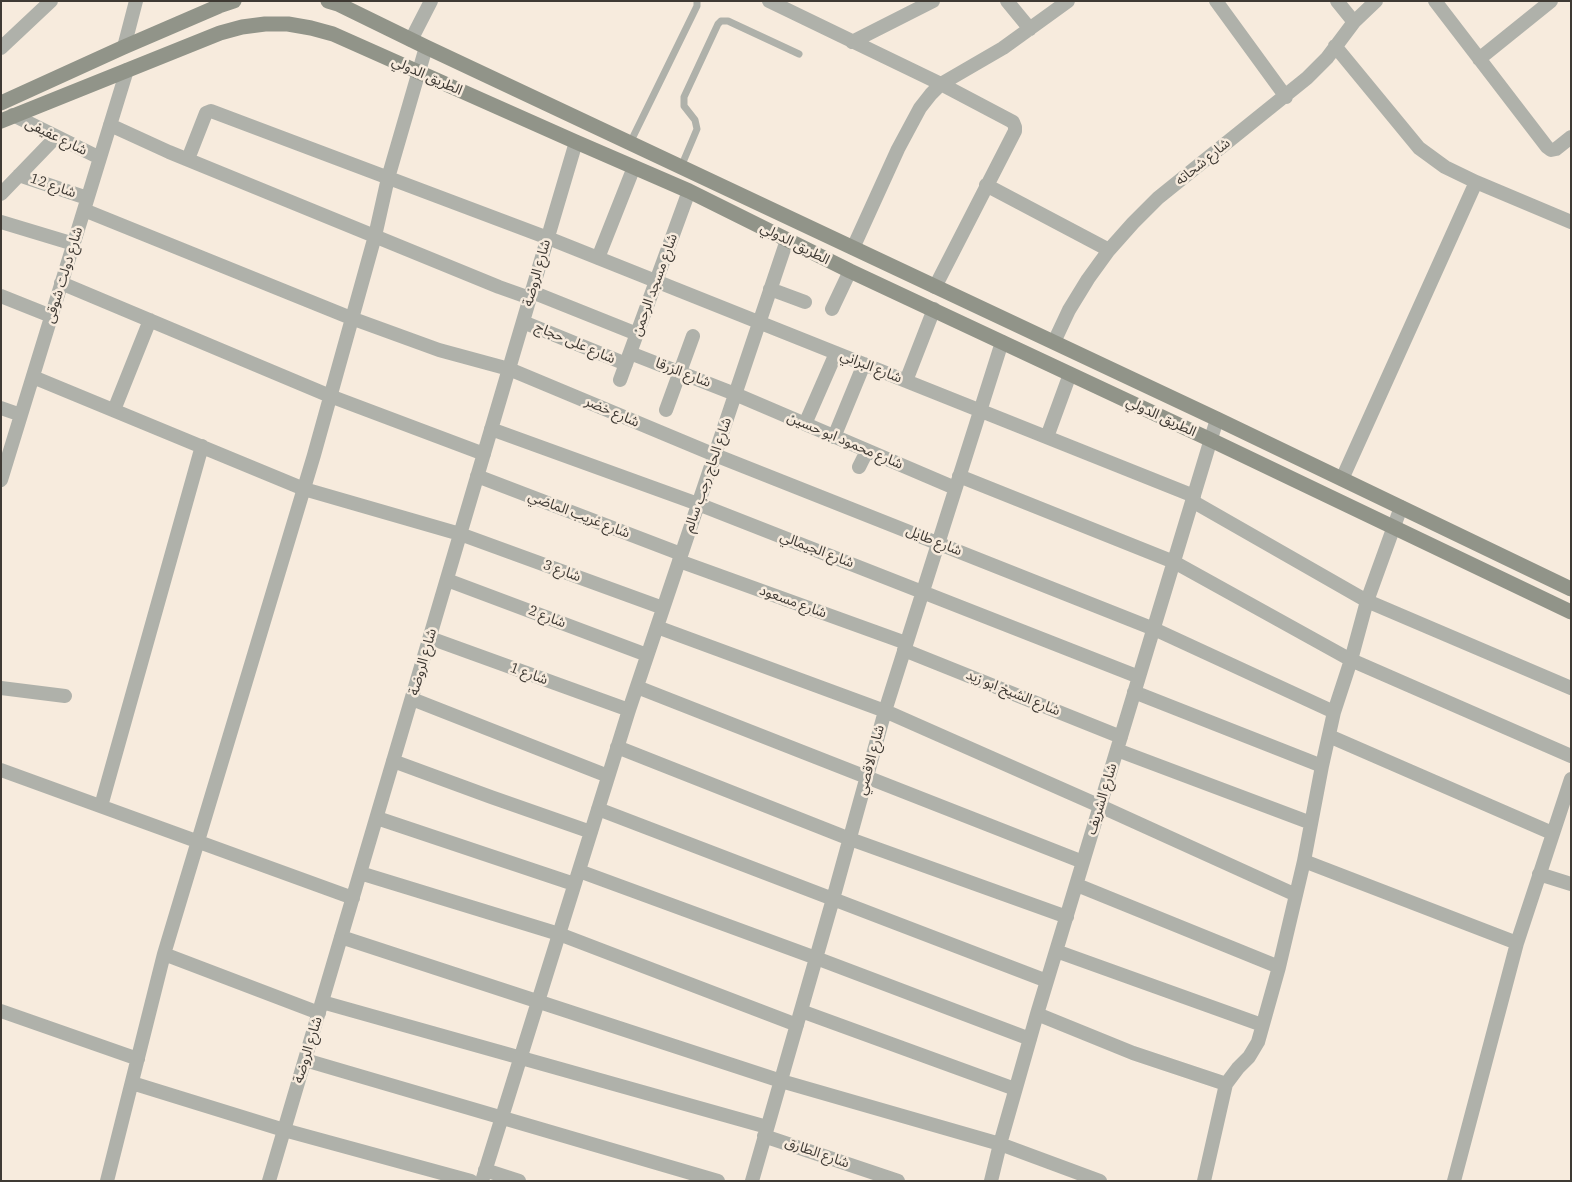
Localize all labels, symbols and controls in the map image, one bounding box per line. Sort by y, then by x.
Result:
street label: الطريق الدولي [389,53,465,99]
street label: شارع عفيفى [22,115,90,159]
street label: شارع شحاته [1172,135,1234,189]
street label: شارع 12 [28,170,78,202]
street label: الطريق الدولي [758,219,832,269]
street label: شارع دولت شوقى [41,225,87,325]
street label: شارع مسجد الرحمن [629,231,681,339]
street label: شارع الروضة [519,238,555,308]
street label: شارع على حجاج [532,319,618,367]
street label: شارع البراني [838,347,904,387]
street label: شارع الزرقا [653,355,713,391]
street label: شارع خضر [582,393,642,431]
street label: الطريق الدولي [1123,393,1199,441]
street label: شارع محمود ابو حسين [785,409,905,473]
street label: شارع الحاج رجب سالم [680,415,736,535]
street label: شارع غريب الماضي [526,488,632,542]
street label: شارع طايل [904,522,964,560]
street label: شارع الجيمالي [778,528,856,572]
street label: شارع 3 [541,556,583,586]
street label: شارع مسعود [757,582,829,622]
street label: شارع 2 [526,602,568,632]
street label: شارع الروضة [405,627,441,697]
street label: شارع 1 [508,659,550,689]
street label: شارع الشيخ ابو زيد [963,666,1063,720]
street label: شارع الاقصي [854,723,888,797]
street label: شارع الشريف [1083,761,1121,837]
street label: شارع الروضة [290,1015,326,1085]
street label: شارع الطارق [783,1134,851,1172]

